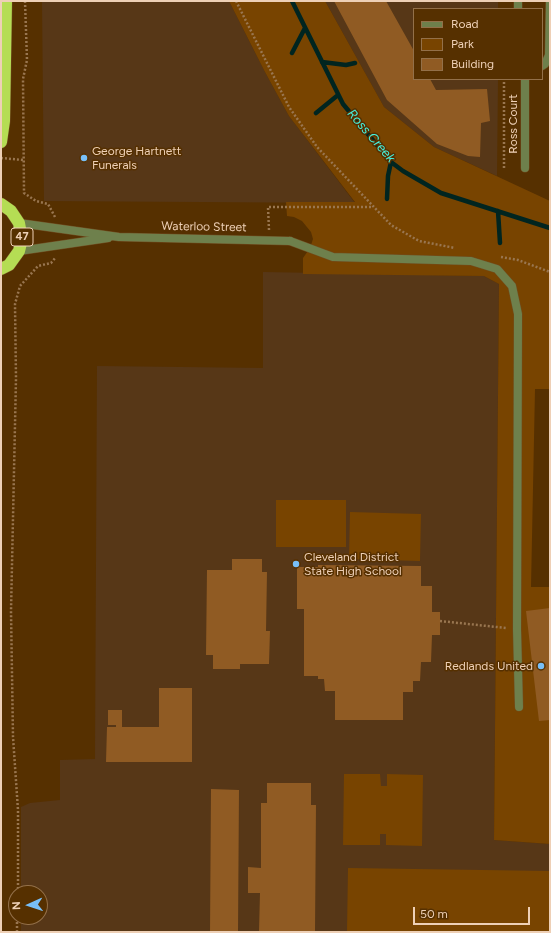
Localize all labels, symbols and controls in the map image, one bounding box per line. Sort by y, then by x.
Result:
legend [413,8,543,80]
text: Road [451,17,479,31]
text: Park [451,37,474,51]
text: Building [451,57,494,71]
street label: Ross Court [506,94,520,154]
water label: Ross Creek [344,106,398,166]
place label: George Hartnett Funerals [92,144,181,172]
marker: George Hartnett Funerals [79,153,89,163]
street label: Waterloo Street [161,219,247,235]
road number: 47 [11,228,33,246]
place label: Cleveland District State High School [304,550,402,578]
marker: Cleveland District State High School [291,559,301,569]
place label: Redlands United [445,659,533,673]
marker: Redlands United [536,661,546,671]
north arrow [8,885,48,925]
scale bar [415,899,532,925]
text: N [10,901,23,910]
text: 50 m [420,907,448,921]

